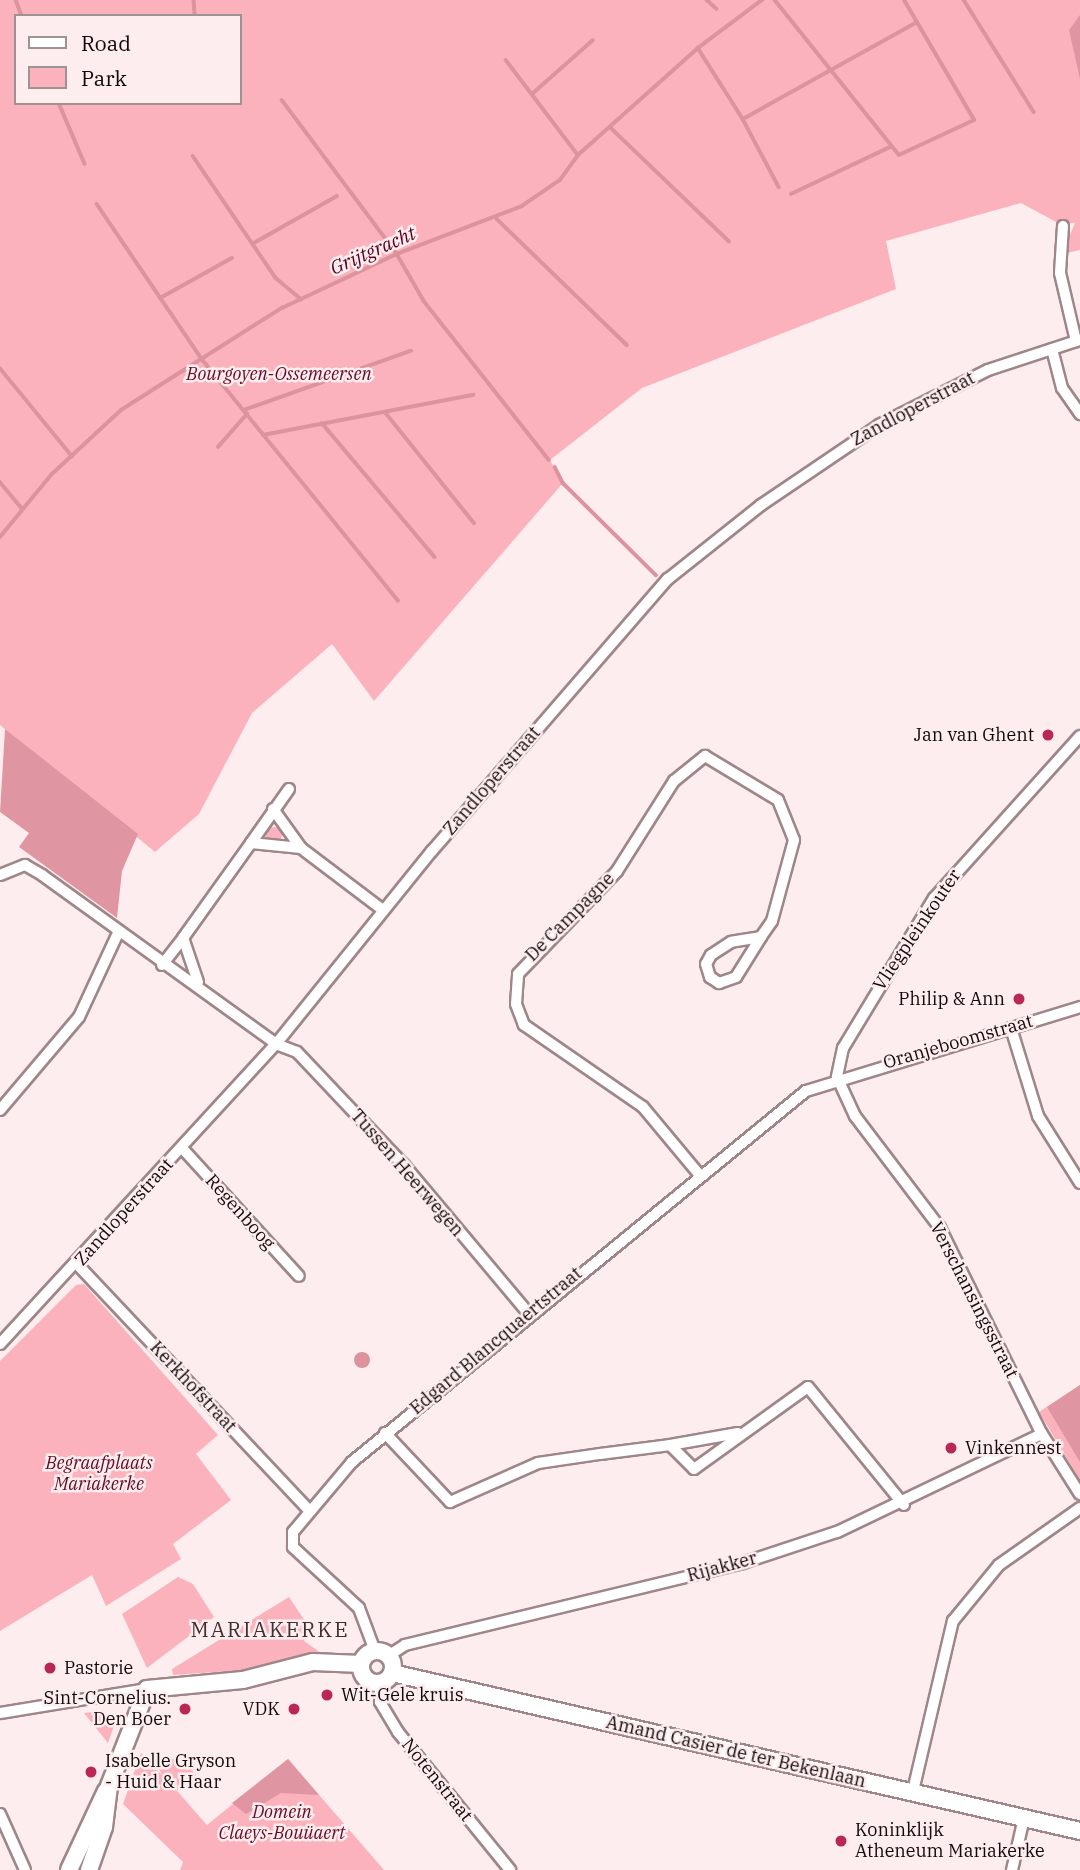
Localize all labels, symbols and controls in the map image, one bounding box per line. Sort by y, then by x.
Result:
legend [14,14,242,105]
text: Road [81,29,131,57]
text: Park [81,64,127,92]
water label: Grijtgracht [327,222,419,280]
park label: Bourgoyen-Ossemeersen [186,363,372,385]
street label: Zandloperstraat [847,367,979,451]
street label: Zandloperstraat [439,722,545,840]
place label: Jan van Ghent [914,724,1034,746]
marker: Jan van Ghent [1040,727,1056,743]
street label: Vliegpleinkouter [869,865,965,995]
street label: De Campagne [521,868,619,966]
place label: Philip & Ann [898,988,1005,1010]
marker: Philip & Ann [1011,991,1027,1007]
street label: Oranjeboomstraat [881,1010,1035,1074]
street label: Tussen Heerwegen [346,1105,468,1241]
street label: Zandloperstraat [70,1154,178,1270]
street label: Regenboog [201,1170,279,1254]
street label: Verschansingsstraat [925,1218,1023,1382]
street label: Edgard Blancquaertstraat [406,1263,586,1419]
street label: Kerkhofstraat [145,1337,241,1437]
place label: Vinkennest [965,1437,1061,1459]
marker: Vinkennest [943,1440,959,1456]
park label: Begraafplaats Mariakerke [45,1453,153,1496]
street label: Rijakker [685,1547,759,1587]
district label: MARIAKERKE [192,1616,348,1642]
place label: Pastorie [64,1657,133,1679]
marker: Pastorie [42,1660,58,1676]
place label: Wit-Gele kruis [341,1684,464,1706]
marker: Wit-Gele kruis [319,1687,335,1703]
place label: Sint-Cornelius. Den Boer [44,1688,171,1730]
place label: VDK [243,1698,280,1720]
marker: Sint-Cornelius. Den Boer [177,1701,193,1717]
marker: VDK [286,1701,302,1717]
street label: Amand Casier de ter Bekenlaan [604,1712,868,1792]
street label: Notenstraat [397,1734,477,1826]
place label: Isabelle Gryson - Huid & Haar [105,1751,236,1794]
marker: Isabelle Gryson - Huid & Haar [83,1764,99,1780]
park label: Domein Claeys-Bouüaert [219,1802,345,1844]
place label: Koninklijk Atheneum Mariakerke [855,1820,1045,1862]
marker: Koninklijk Atheneum Mariakerke [833,1833,849,1849]

